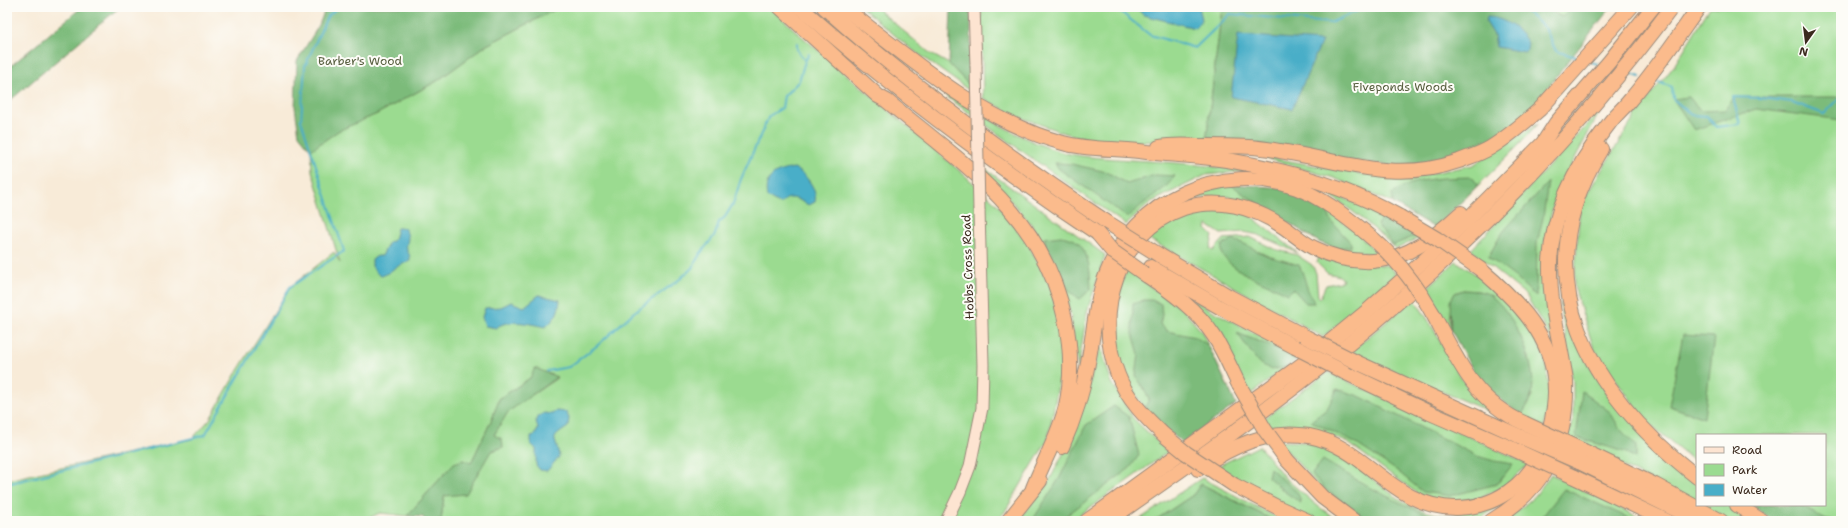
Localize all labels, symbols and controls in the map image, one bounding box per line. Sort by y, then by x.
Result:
north arrow [1786,22,1826,62]
text: N [1797,43,1810,60]
park label: Barber's Wood [318,53,402,69]
park label: Fiveponds Woods [1353,79,1453,95]
street label: Hobbs Cross Road [958,214,978,320]
legend [1696,434,1826,506]
text: Road [1732,442,1763,458]
text: Park [1732,462,1758,478]
text: Water [1732,482,1768,498]

